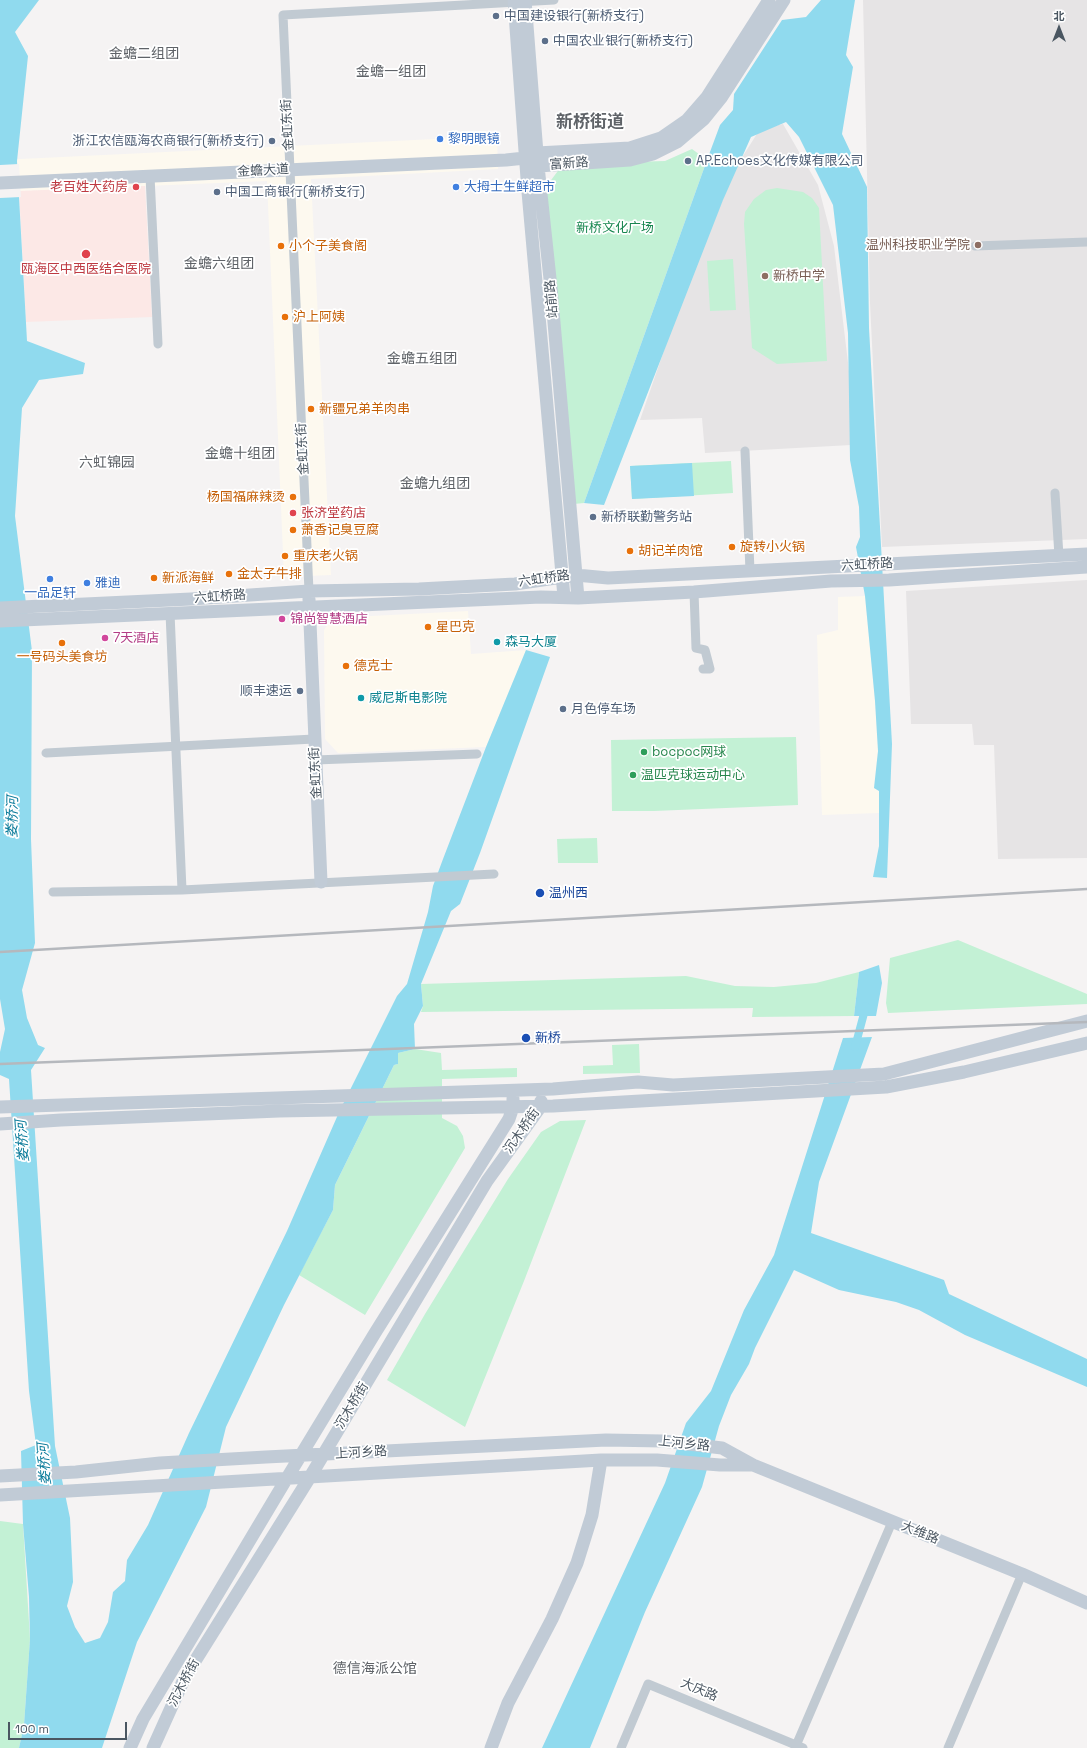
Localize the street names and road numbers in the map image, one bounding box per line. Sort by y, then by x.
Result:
street label: 金虹东街 [279,99,297,151]
street label: 富新路 [549,155,589,173]
street label: 金蟾大道 [237,162,289,180]
street label: 站前路 [543,279,561,319]
street label: 金虹东街 [294,423,312,475]
street label: 六虹桥路 [841,556,893,574]
street label: 六虹桥路 [517,568,571,590]
street label: 六虹桥路 [194,587,246,607]
street label: 金虹东街 [307,747,325,799]
street label: 沉木桥街 [501,1105,543,1157]
street label: 沉木桥街 [332,1380,372,1432]
street label: 上河乡路 [657,1434,711,1454]
street label: 上河乡路 [335,1444,387,1462]
street label: 大维路 [899,1518,941,1548]
street label: 沉木桥街 [165,1656,203,1710]
street label: 大庆路 [678,1675,720,1705]

